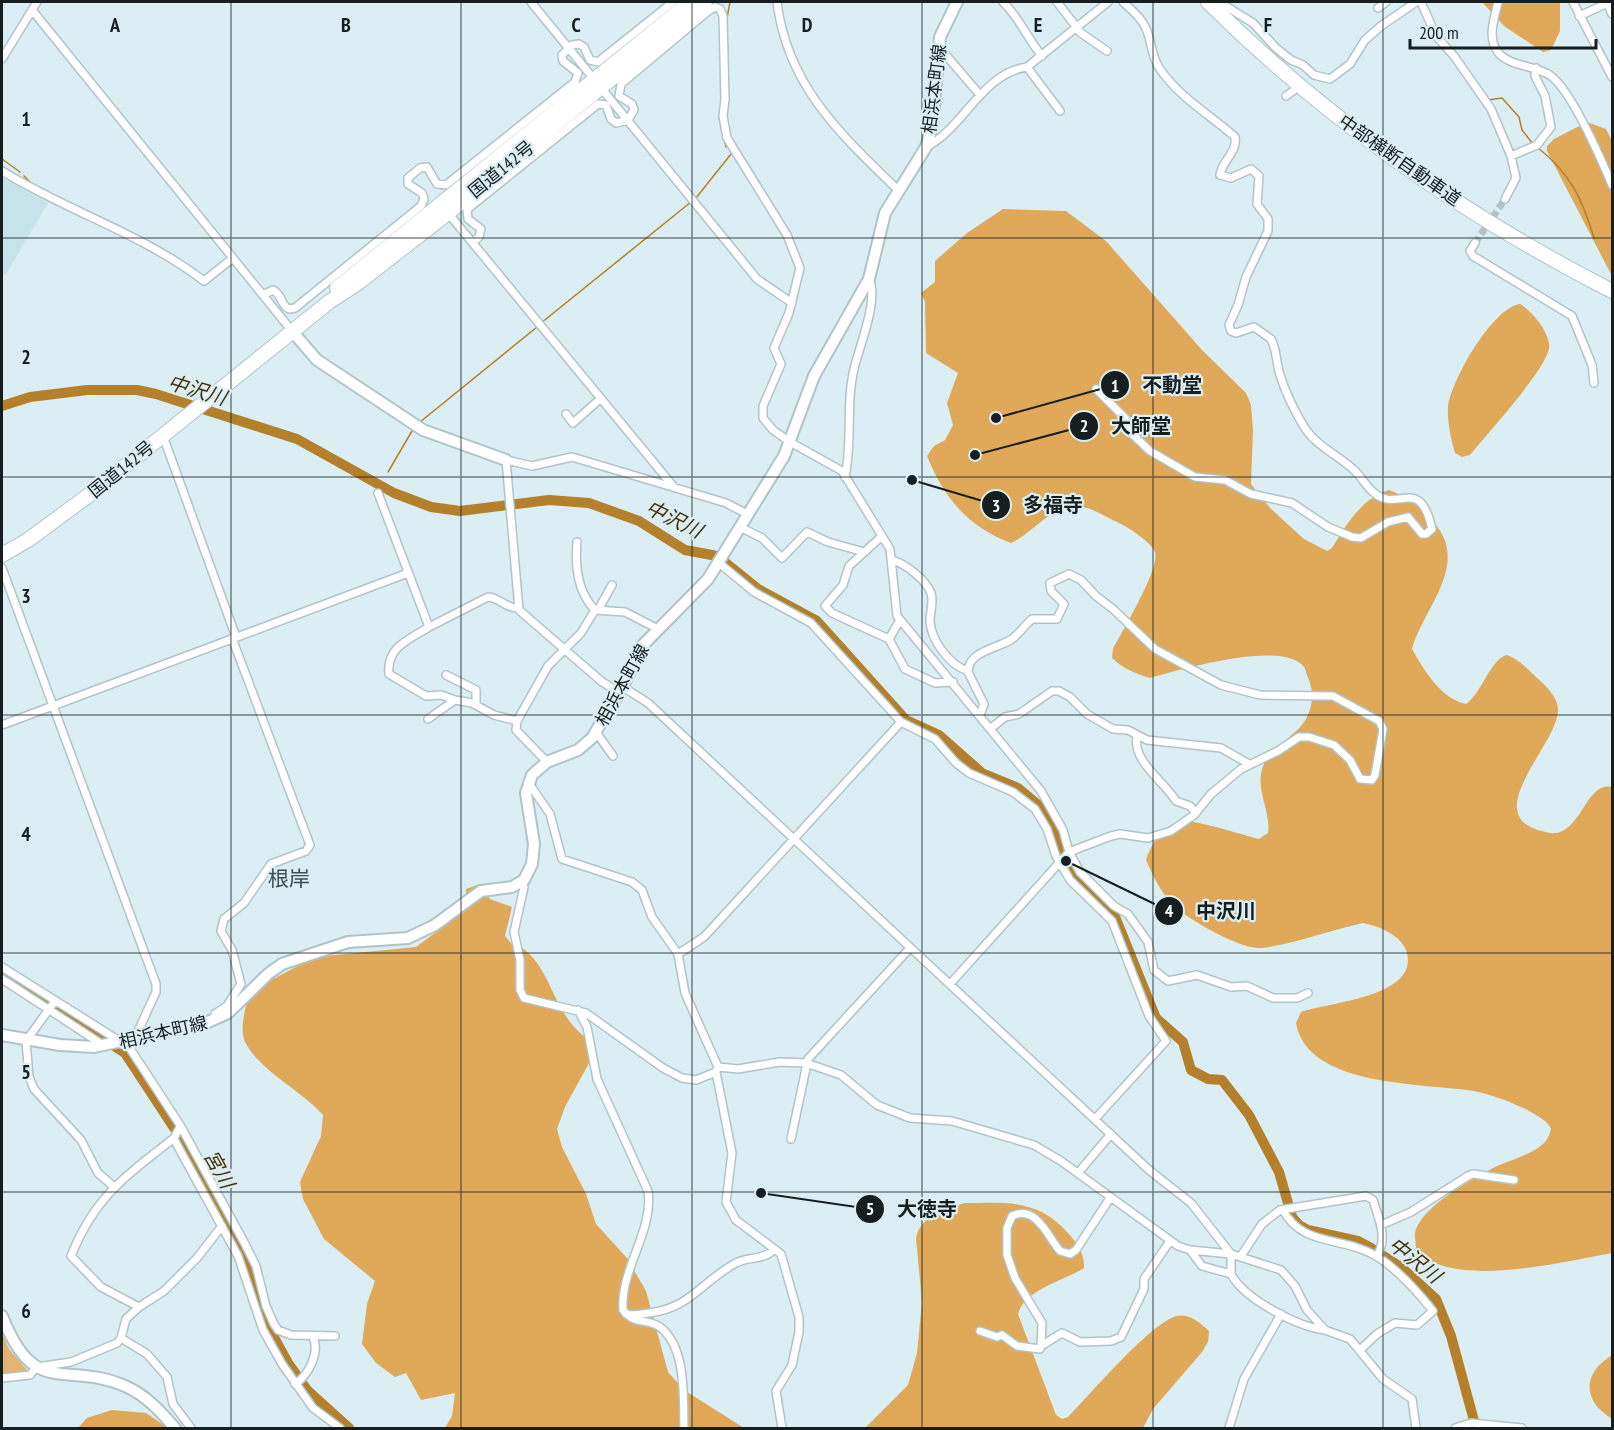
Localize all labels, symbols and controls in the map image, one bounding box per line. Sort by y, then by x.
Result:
text: A [109,12,121,38]
text: B [341,12,351,38]
text: C [571,12,581,38]
text: D [802,12,813,38]
text: E [1034,12,1042,38]
text: F [1264,12,1272,38]
scale bar [1410,12,1596,50]
text: 200 m [1419,21,1459,44]
street label: 相浜本町線 [917,43,951,135]
text: 1 [21,106,31,132]
street label: 中部横断自動車道 [1334,109,1466,211]
street label: 国道142号 [463,135,539,203]
text: 2 [21,344,31,370]
callout: 不動堂 [1100,366,1214,404]
water label: 中沢川 [165,369,231,412]
text: 不動堂 [1142,372,1202,398]
text: 1 [1111,374,1119,397]
callout: 大師堂 [1069,407,1183,445]
text: 大師堂 [1111,413,1171,439]
text: 2 [1080,414,1088,437]
street label: 国道142号 [83,435,159,503]
callout: 多福寺 [981,486,1095,524]
text: 多福寺 [1023,492,1083,518]
water label: 中沢川 [641,494,708,545]
text: 3 [992,494,1000,517]
text: 3 [21,583,31,609]
street label: 相浜本町線 [590,640,654,730]
text: 4 [21,821,31,847]
district label: 根岸 [268,865,310,892]
callout: 中沢川 [1154,892,1268,930]
text: 中沢川 [1196,898,1256,924]
text: 4 [1165,899,1174,922]
street label: 相浜本町線 [117,1011,209,1053]
text: 5 [21,1059,31,1085]
water label: 宮川 [198,1145,241,1195]
callout: 大徳寺 [855,1190,969,1228]
text: 大徳寺 [897,1196,957,1222]
text: 5 [866,1197,874,1220]
water label: 中沢川 [1383,1231,1448,1290]
text: 6 [21,1298,31,1324]

